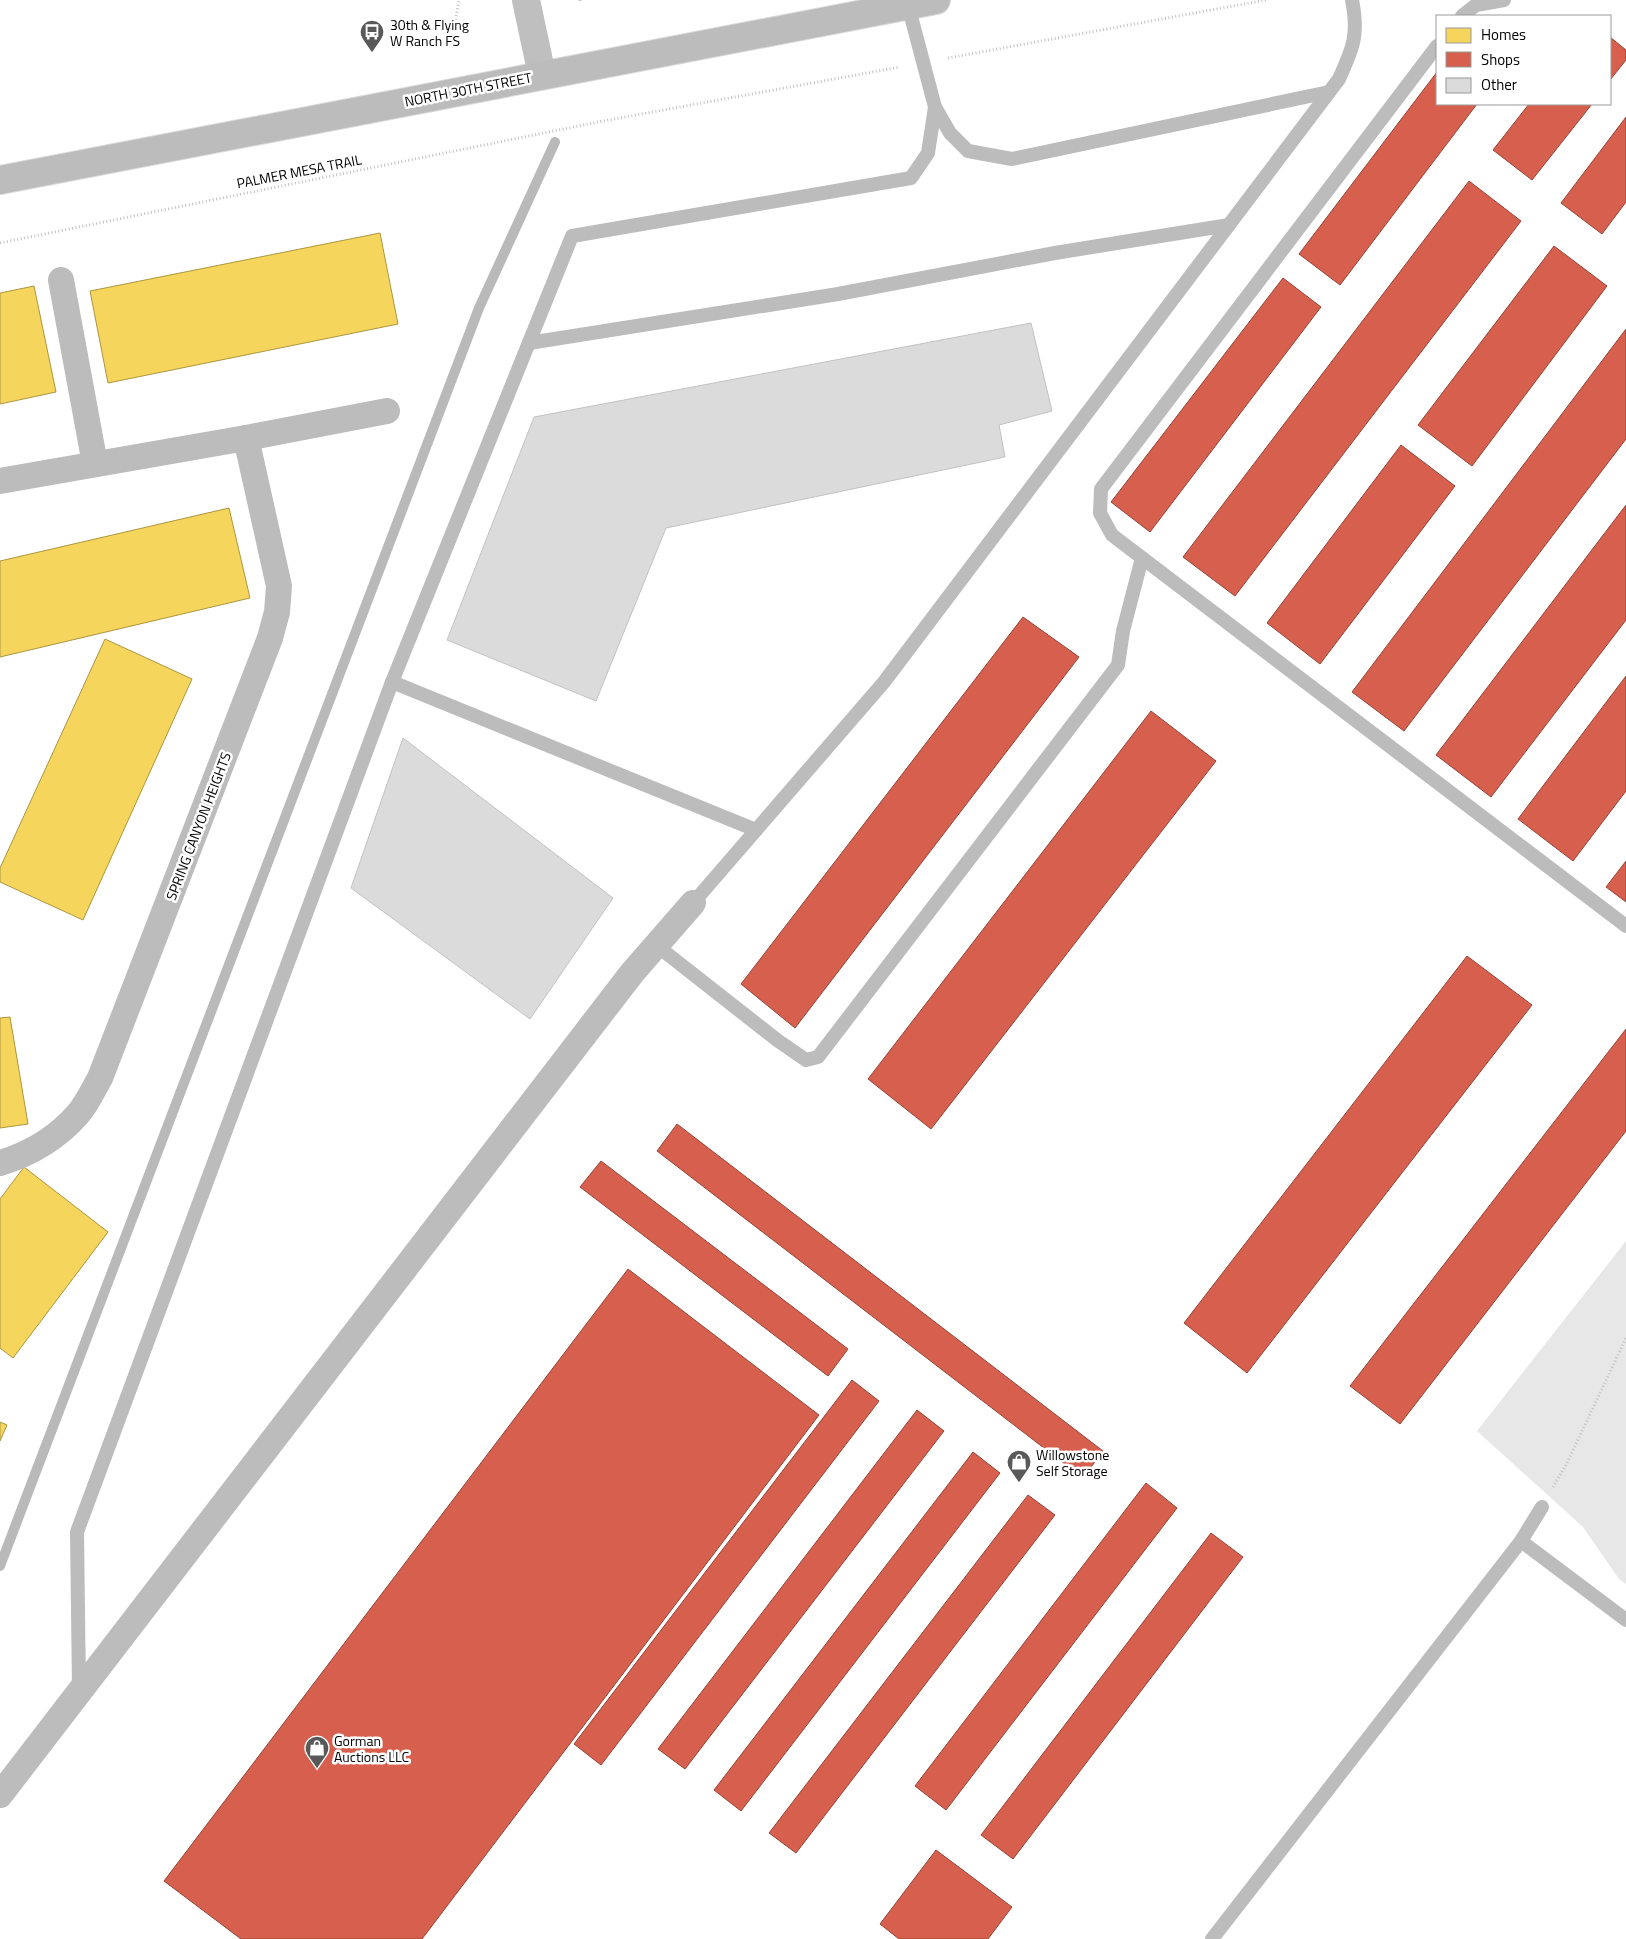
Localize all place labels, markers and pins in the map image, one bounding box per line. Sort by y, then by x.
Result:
place label: 30th & Flying W Ranch FS [390,14,469,51]
bus stop icon: 30th & Flying W Ranch FS [359,19,385,53]
place label: Willowstone Self Storage [1036,1444,1109,1481]
shop icon: Willowstone Self Storage [1006,1449,1032,1483]
place label: Gorman Auctions LLC [334,1730,410,1767]
shop icon: Gorman Auctions LLC [304,1735,330,1769]

